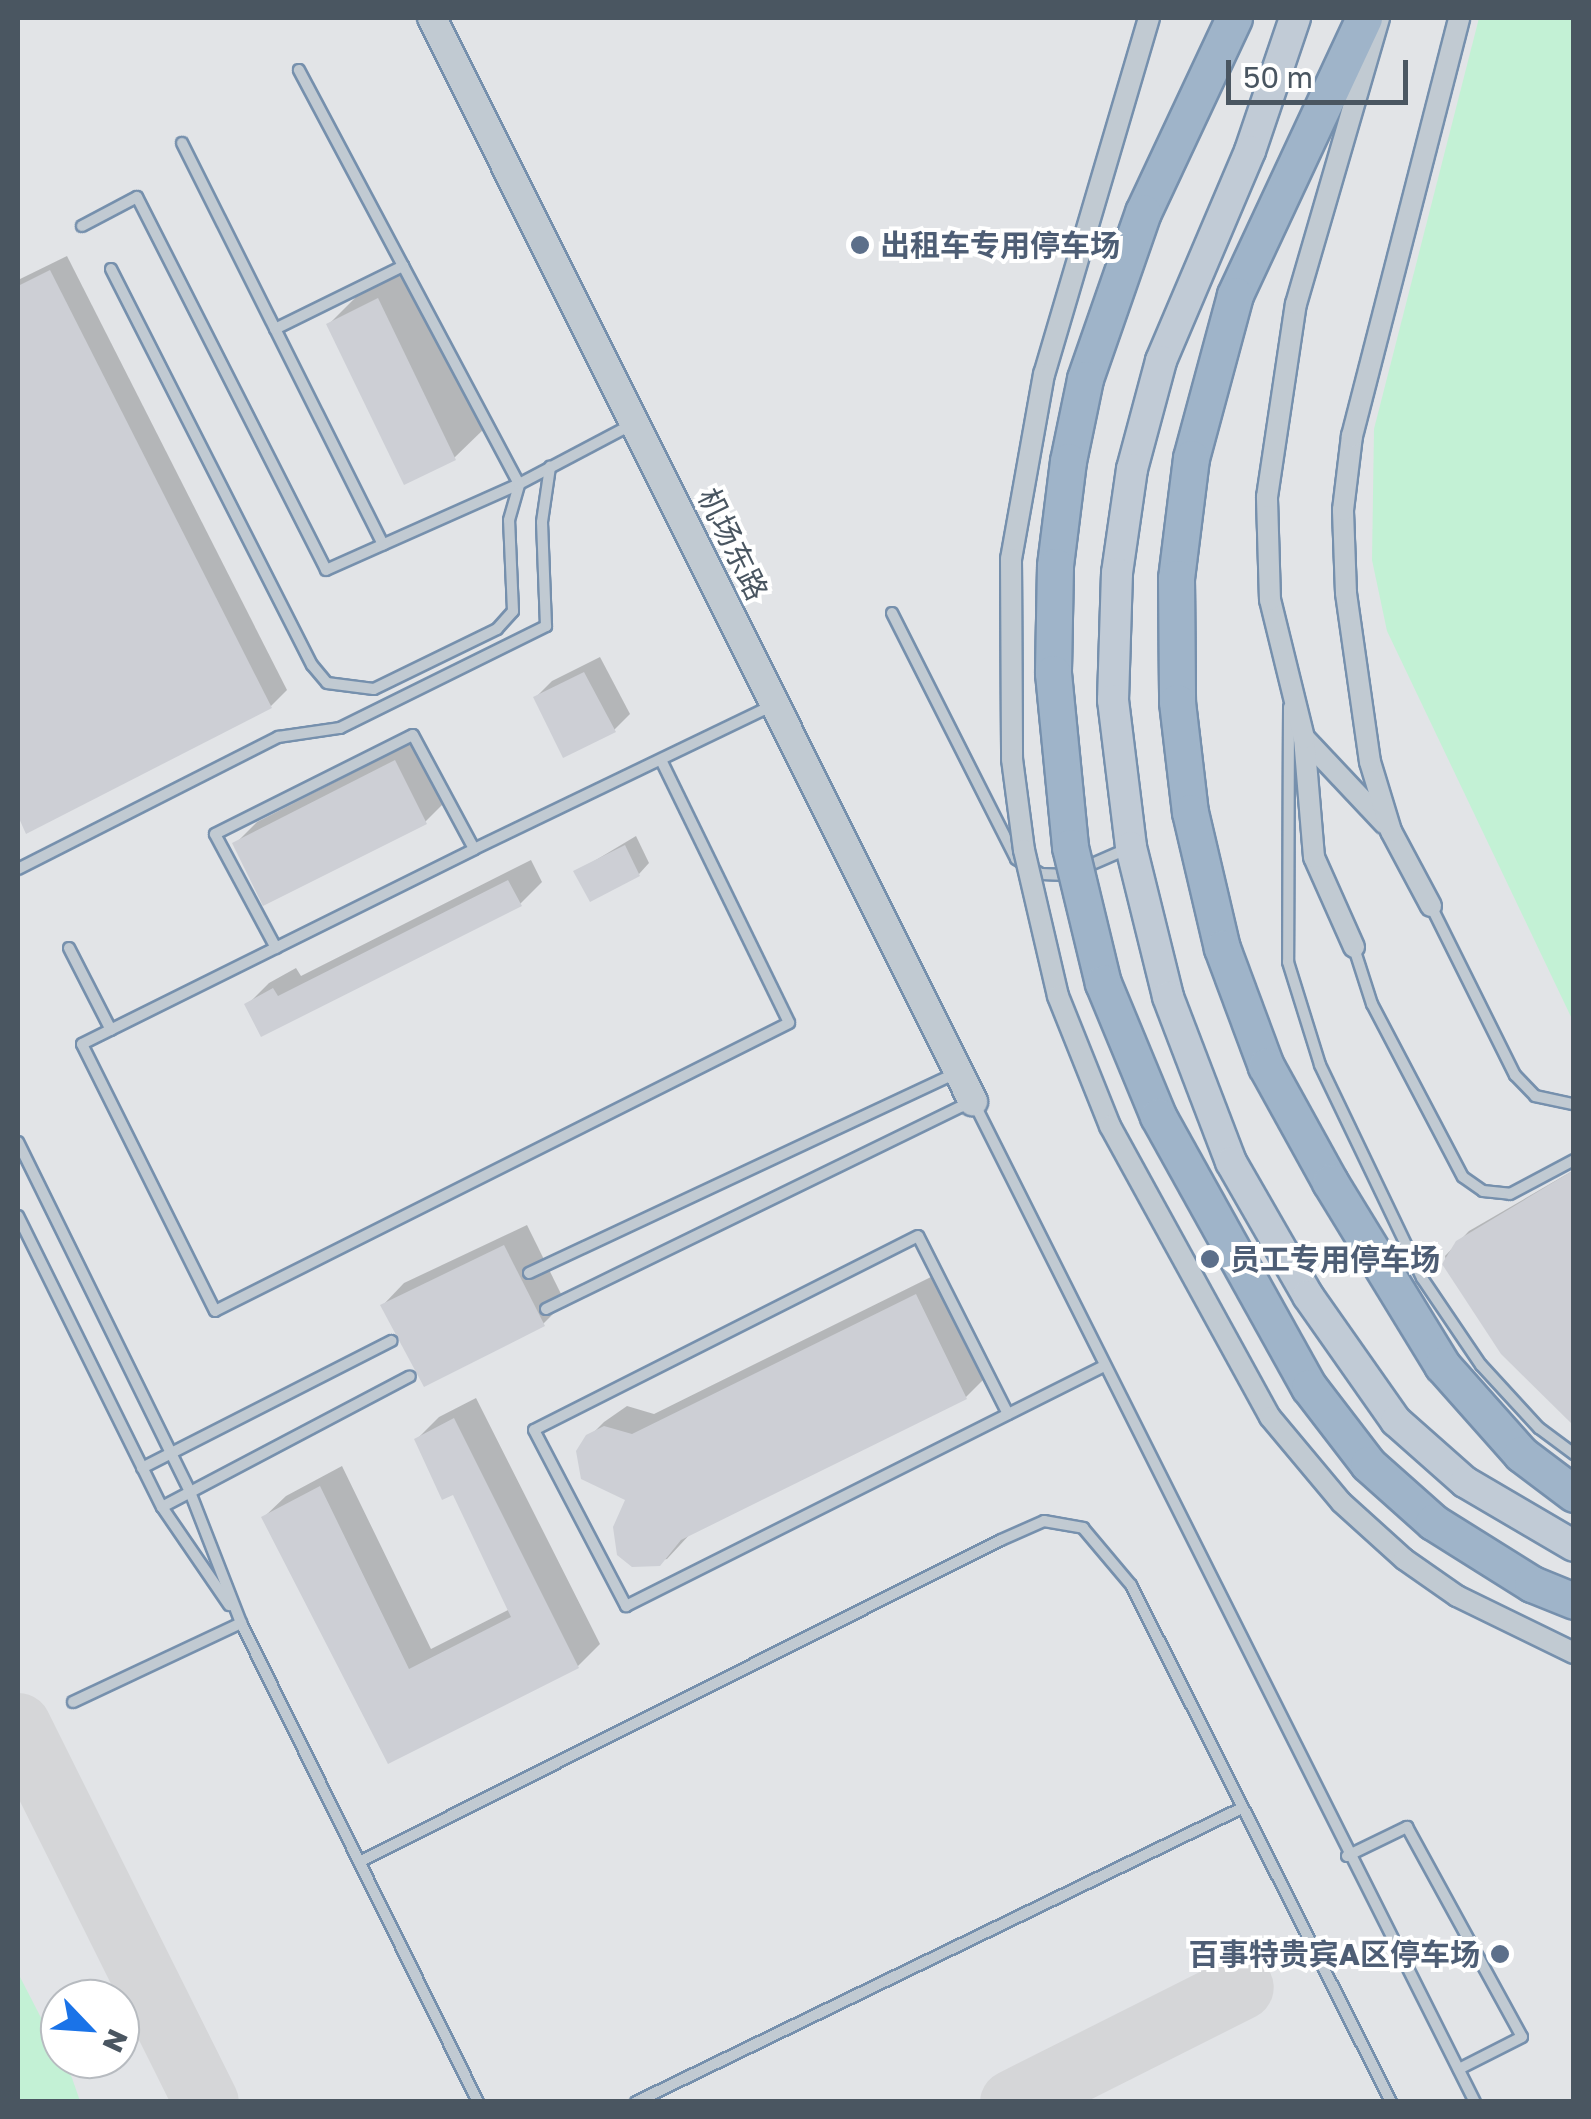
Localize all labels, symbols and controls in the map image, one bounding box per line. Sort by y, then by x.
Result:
scale bar [1231,40,1414,102]
text: 50 m [1243,59,1313,95]
place label: 出租车专用停车场 [880,227,1120,263]
marker: 出租车专用停车场 [849,234,871,256]
street label: 机场东路 [691,482,775,606]
place label: 员工专用停车场 [1230,1241,1440,1277]
marker: 员工专用停车场 [1199,1248,1221,1270]
place label: 百事特贵宾A区停车场 [1189,1936,1480,1972]
marker: 百事特贵宾A区停车场 [1489,1943,1511,1965]
north arrow [40,1979,140,2079]
text: N [96,2024,135,2058]

